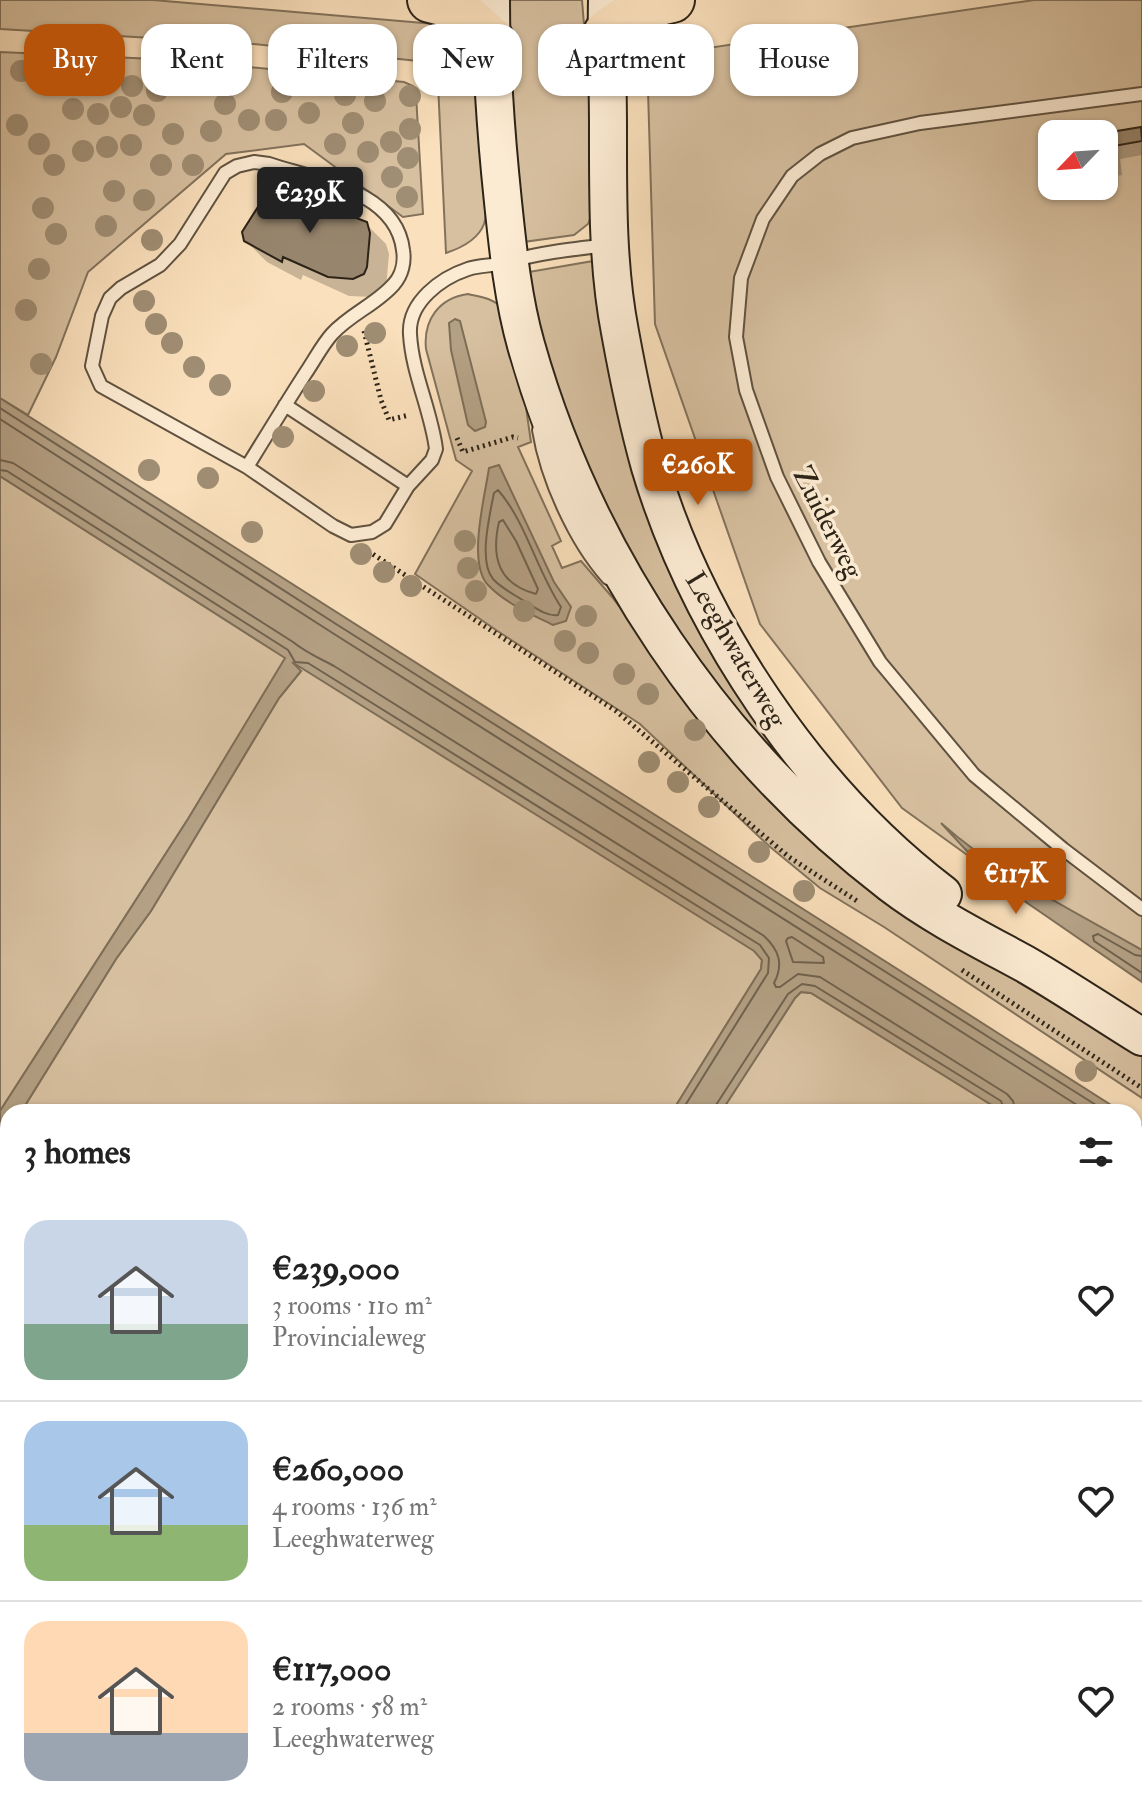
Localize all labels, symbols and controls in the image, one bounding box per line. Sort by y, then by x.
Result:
chip: Buy [24,24,125,96]
chip: Rent [141,24,252,96]
chip: Filters [268,24,397,96]
chip: New [413,24,522,96]
chip: Apartment [538,24,714,96]
chip: House [730,24,858,96]
north arrow [1038,120,1118,200]
map controls [1038,120,1118,200]
pin: €239K [254,167,366,235]
text: €239K [275,177,345,209]
pin: €260K [642,439,754,507]
text: €260K [662,449,735,481]
street label: Zuiderweg [785,461,871,586]
street label: Leeghwaterweg [677,566,795,735]
pin: €117K [960,848,1072,916]
text: €117K [984,858,1048,890]
icon: filters [1074,1130,1118,1174]
text: 3 homes [24,1131,131,1174]
text: €239,000 [272,1247,400,1290]
icon: home [88,1252,184,1348]
icon: heart [1074,1278,1118,1322]
text: 3 rooms · 110 m² [272,1290,432,1322]
text: Provincialeweg [272,1322,425,1354]
text: €260,000 [272,1448,404,1491]
icon: home [88,1453,184,1549]
icon: heart [1074,1479,1118,1523]
text: 4 rooms · 136 m² [272,1491,437,1523]
text: Leeghwaterweg [272,1523,434,1555]
text: €117,000 [272,1648,391,1691]
icon: home [88,1653,184,1749]
icon: heart [1074,1679,1118,1723]
text: 2 rooms · 58 m² [272,1691,427,1723]
text: Leeghwaterweg [272,1723,434,1755]

